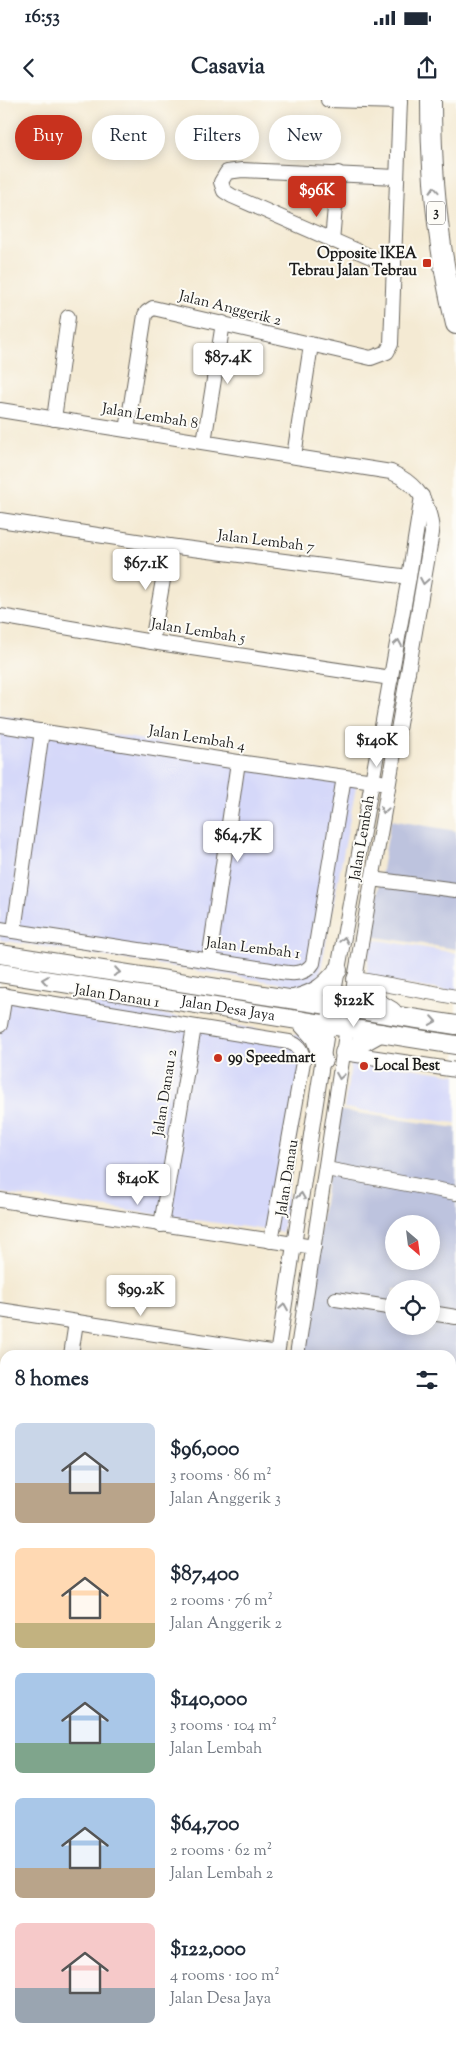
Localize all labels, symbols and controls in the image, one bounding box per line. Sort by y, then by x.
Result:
text: 16:53 [25,4,60,31]
text: Casavia [191,52,265,84]
icon: back [15,54,43,82]
icon: share [413,54,441,82]
chip: Buy [15,115,82,160]
chip: Rent [92,115,165,160]
chip: Filters [175,115,259,160]
chip: New [269,115,341,160]
pin: $96K [287,176,347,218]
text: $96K [299,180,335,203]
one-way arrow [429,185,440,193]
road number: 3 [427,202,445,225]
place label: Opposite IKEA Tebrau Jalan Tebrau [289,244,418,282]
marker: Opposite IKEA Tebrau Jalan Tebrau [421,257,433,269]
street label: Jalan Anggerik 2 [176,286,284,332]
pin: $87.4K [187,342,269,385]
text: $87.4K [204,347,252,370]
street label: Jalan Lembah 8 [99,399,200,435]
street label: Jalan Lembah 7 [215,526,316,558]
pin: $67.1K [105,548,187,591]
text: $67.1K [124,553,168,576]
one-way arrow [419,577,429,585]
street label: Jalan Lembah 5 [148,614,247,650]
one-way arrow [392,638,402,647]
street label: Jalan Lembah 4 [146,721,247,757]
pin: $140K [342,726,412,768]
text: $140K [356,730,398,753]
street label: Jalan Lembah [345,793,381,883]
one-way arrow [380,806,390,815]
pin: $64.7K [197,820,279,863]
text: $64.7K [214,825,262,848]
street label: Jalan Lembah 1 [204,933,301,965]
one-way arrow [338,936,348,945]
one-way arrow [114,966,122,977]
one-way arrow [40,975,48,986]
street label: Jalan Danau 1 [72,980,161,1014]
pin: $122K [319,986,389,1028]
text: $122K [334,990,374,1013]
street label: Jalan Desa Jaya [179,991,277,1027]
one-way arrow [429,1016,438,1026]
street label: Jalan Danau 2 [149,1048,183,1139]
place label: 99 Speedmart [228,1048,316,1069]
marker: 99 Speedmart [212,1052,224,1064]
place label: Local Best [374,1056,441,1077]
marker: Local Best [358,1060,370,1072]
one-way arrow [335,1072,346,1080]
street label: Jalan Danau [271,1138,304,1219]
pin: $140K [103,1164,173,1206]
text: $140K [117,1168,159,1191]
one-way arrow [296,1192,306,1201]
north arrow [385,1215,440,1270]
map controls [385,1215,440,1335]
pin: $99.2K [100,1274,182,1317]
text: $99.2K [117,1279,165,1302]
button: locate [385,1280,440,1335]
one-way arrow [278,1302,289,1310]
text: 8 homes [15,1365,89,1395]
icon: filters [413,1366,441,1394]
text: $96,000 [170,1435,239,1465]
icon: home [55,1443,115,1503]
text: 3 rooms · 86 m² [170,1465,272,1488]
text: Jalan Anggerik 3 [170,1488,281,1511]
text: $87,400 [170,1560,239,1590]
icon: home [55,1568,115,1628]
text: 2 rooms · 76 m² [170,1590,273,1613]
text: Jalan Anggerik 2 [170,1613,282,1636]
text: $140,000 [170,1685,247,1715]
icon: home [55,1693,115,1753]
text: 3 rooms · 104 m² [170,1715,277,1738]
text: Jalan Lembah [170,1738,262,1761]
text: $64,700 [170,1810,239,1840]
icon: home [55,1818,115,1878]
text: 2 rooms · 62 m² [170,1840,272,1863]
text: Jalan Lembah 2 [170,1863,273,1886]
text: $122,000 [170,1935,246,1965]
icon: home [55,1943,115,2003]
text: 4 rooms · 100 m² [170,1965,280,1988]
text: Jalan Desa Jaya [170,1988,271,2011]

